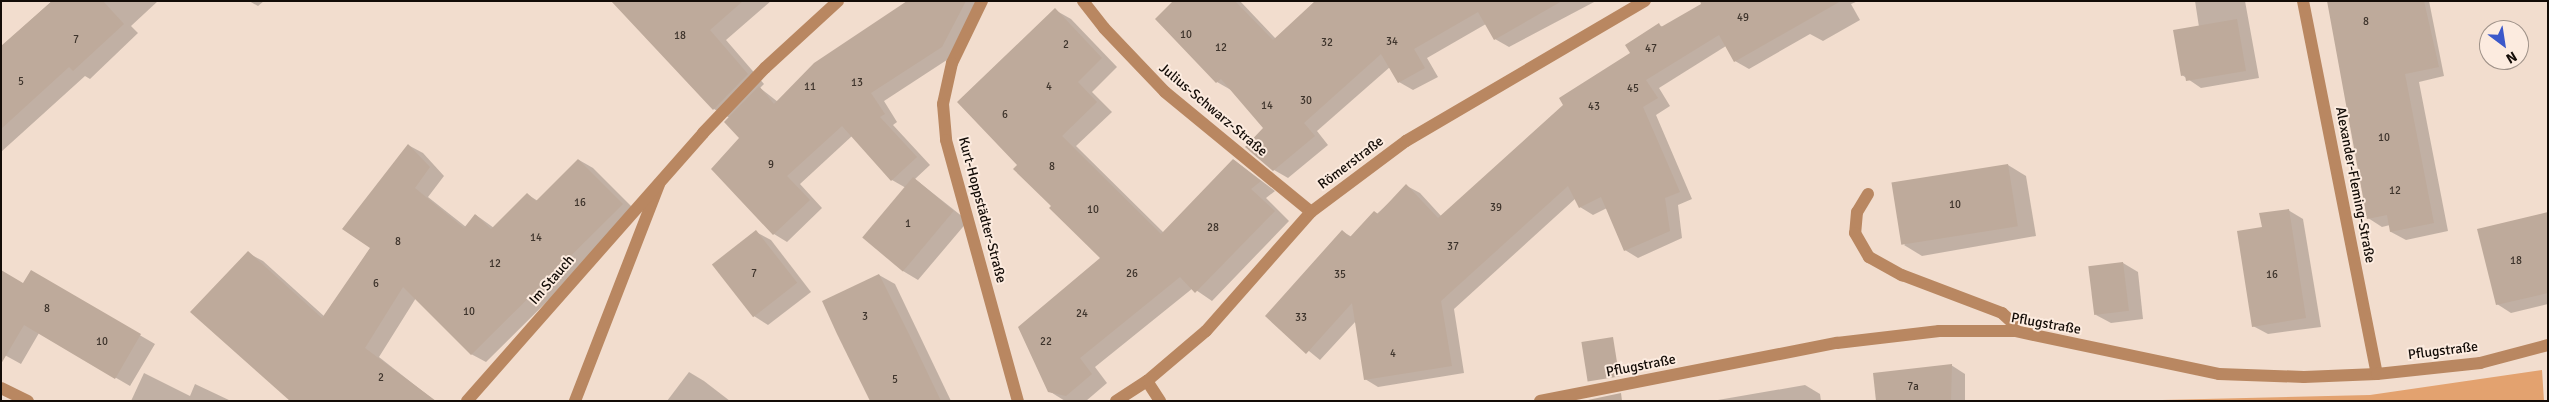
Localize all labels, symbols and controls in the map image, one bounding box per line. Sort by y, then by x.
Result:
house number: 49 [1737,11,1749,25]
house number: 8 [2363,15,2369,29]
north arrow [2479,20,2529,70]
house number: 10 [1180,28,1192,42]
house number: 18 [674,29,686,43]
house number: 7 [73,33,79,47]
house number: 34 [1386,35,1398,49]
house number: 32 [1321,36,1333,50]
house number: 2 [1063,38,1069,52]
house number: 12 [1215,41,1227,55]
house number: 47 [1645,42,1657,56]
text: N [2503,48,2520,67]
street label: Julius-Schwarz-Straße [1155,60,1271,160]
house number: 5 [18,75,24,89]
house number: 13 [851,76,863,90]
house number: 11 [804,80,816,94]
house number: 4 [1046,80,1052,94]
house number: 45 [1627,82,1639,96]
house number: 30 [1300,94,1312,108]
house number: 14 [1261,99,1273,113]
house number: 43 [1588,100,1600,114]
street label: Alexander-Fleming-Straße [2332,105,2378,265]
house number: 6 [1002,108,1008,122]
house number: 10 [2378,131,2390,145]
street label: Römerstraße [1315,133,1387,193]
street label: Kurt-Hoppstädter-Straße [954,135,1010,285]
house number: 9 [768,158,774,172]
house number: 8 [1049,160,1055,174]
house number: 12 [2389,184,2401,198]
house number: 16 [574,196,586,210]
house number: 10 [1949,198,1961,212]
house number: 39 [1490,201,1502,215]
house number: 10 [1087,203,1099,217]
house number: 1 [905,217,911,231]
house number: 28 [1207,221,1219,235]
house number: 14 [530,231,542,245]
house number: 8 [395,235,401,249]
house number: 37 [1447,240,1459,254]
street label: Im Stauch [526,252,578,308]
house number: 18 [2510,254,2522,268]
house number: 12 [489,257,501,271]
house number: 7 [751,267,757,281]
house number: 26 [1126,267,1138,281]
house number: 35 [1334,268,1346,282]
house number: 16 [2266,268,2278,282]
house number: 6 [373,277,379,291]
house number: 8 [44,302,50,316]
house number: 10 [463,305,475,319]
house number: 24 [1076,307,1088,321]
house number: 3 [862,310,868,324]
street label: Pflugstraße [2010,310,2082,338]
house number: 33 [1295,311,1307,325]
house number: 10 [96,335,108,349]
house number: 22 [1040,335,1052,349]
street label: Pflugstraße [2407,338,2479,364]
house number: 4 [1390,347,1396,361]
street label: Pflugstraße [1605,351,1677,381]
house number: 2 [378,371,384,385]
house number: 5 [892,373,898,387]
house number: 7a [1907,380,1919,394]

